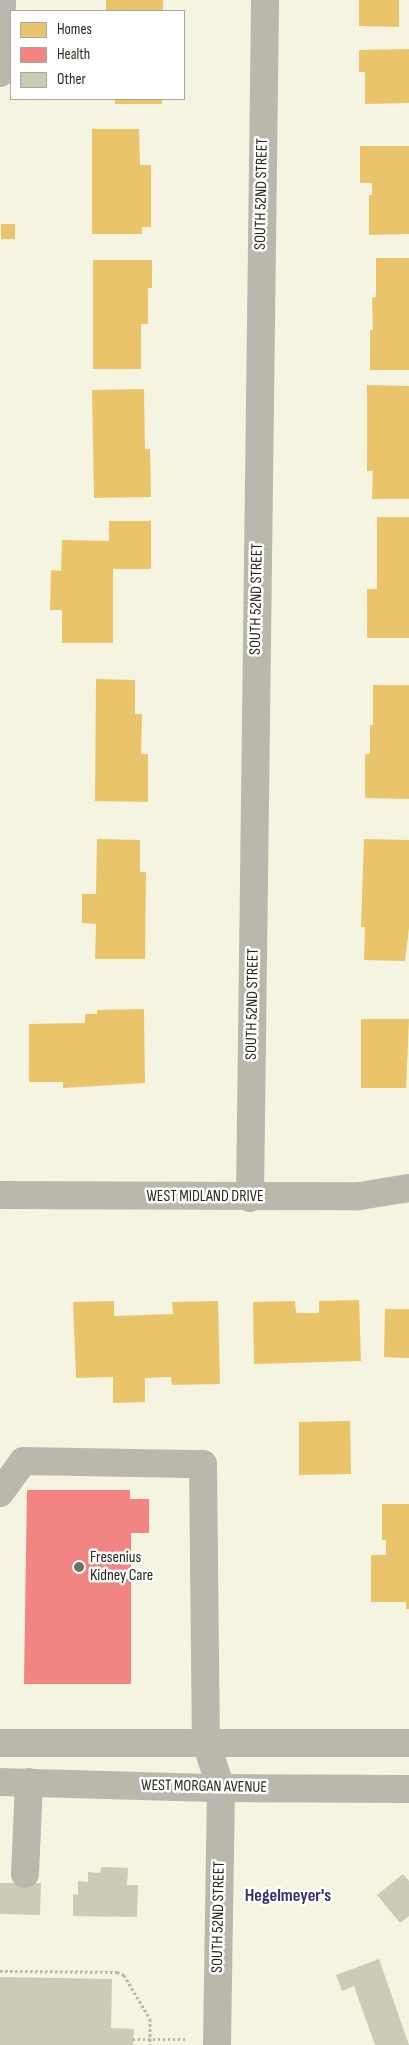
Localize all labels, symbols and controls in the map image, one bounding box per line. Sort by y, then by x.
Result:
legend [10,10,185,100]
text: Homes [57,20,92,39]
text: Health [57,45,90,64]
text: Other [57,70,86,89]
street label: SOUTH 52ND STREET [251,138,273,250]
street label: SOUTH 52ND STREET [246,543,268,655]
street label: SOUTH 52ND STREET [242,948,264,1060]
street label: WEST MIDLAND DRIVE [146,1187,264,1207]
place label: Fresenius Kidney Care [90,1548,153,1586]
marker: Fresenius Kidney Care [72,1560,86,1574]
street label: WEST MORGAN AVENUE [141,1776,267,1798]
street label: SOUTH 52ND STREET [208,1861,230,1973]
district label: Hegelmeyer's [245,1885,331,1907]

